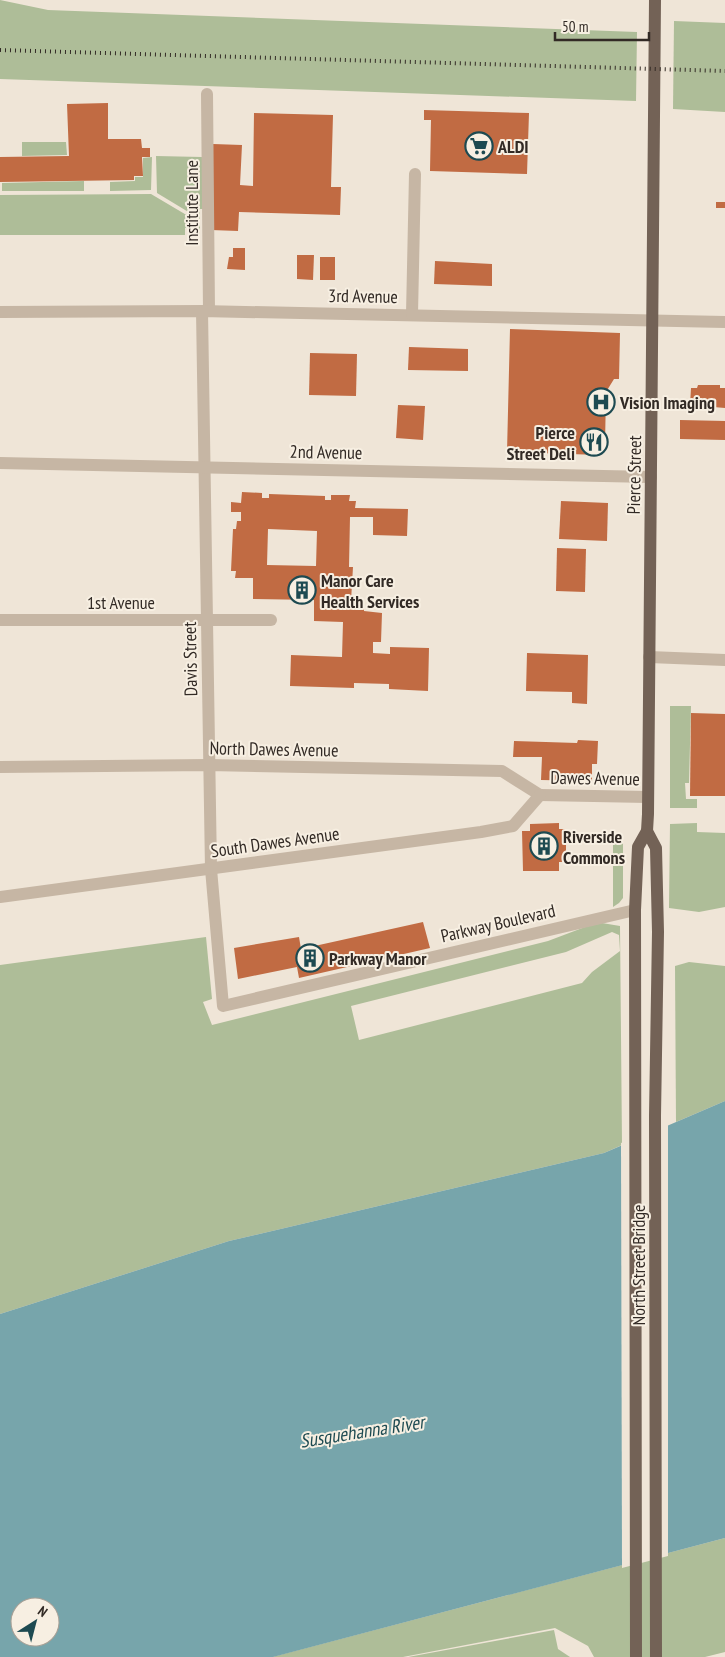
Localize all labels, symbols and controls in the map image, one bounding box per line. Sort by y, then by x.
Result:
scale bar [555,10,649,42]
text: 50 m [562,17,588,36]
supermarket icon: ALDI [464,131,494,161]
place label: ALDI [497,135,529,158]
street label: Institute Lane [180,160,203,246]
street label: 3rd Avenue [328,284,398,308]
hospital icon: Vision Imaging [586,387,616,417]
place label: Vision Imaging [619,391,715,414]
place label: Pierce Street Deli [506,421,575,465]
restaurant icon: Pierce Street Deli [579,427,609,457]
street label: Pierce Street [622,435,646,515]
street label: 2nd Avenue [289,440,363,464]
place label: Manor Care Health Services [321,569,419,613]
building icon: Manor Care Health Services [287,575,317,605]
street label: 1st Avenue [87,591,155,614]
street label: Davis Street [178,621,202,697]
street label: North Dawes Avenue [209,736,339,762]
street label: Dawes Avenue [550,766,640,790]
street label: South Dawes Avenue [209,822,341,862]
place label: Riverside Commons [563,825,625,869]
building icon: Riverside Commons [529,831,559,861]
street label: Parkway Boulevard [438,899,558,947]
building icon: Parkway Manor [295,943,325,973]
place label: Parkway Manor [329,947,427,970]
street label: North Street Bridge [627,1205,650,1325]
water label: Susquehanna River [298,1409,428,1453]
north arrow [10,1597,60,1647]
text: N [34,1602,51,1621]

